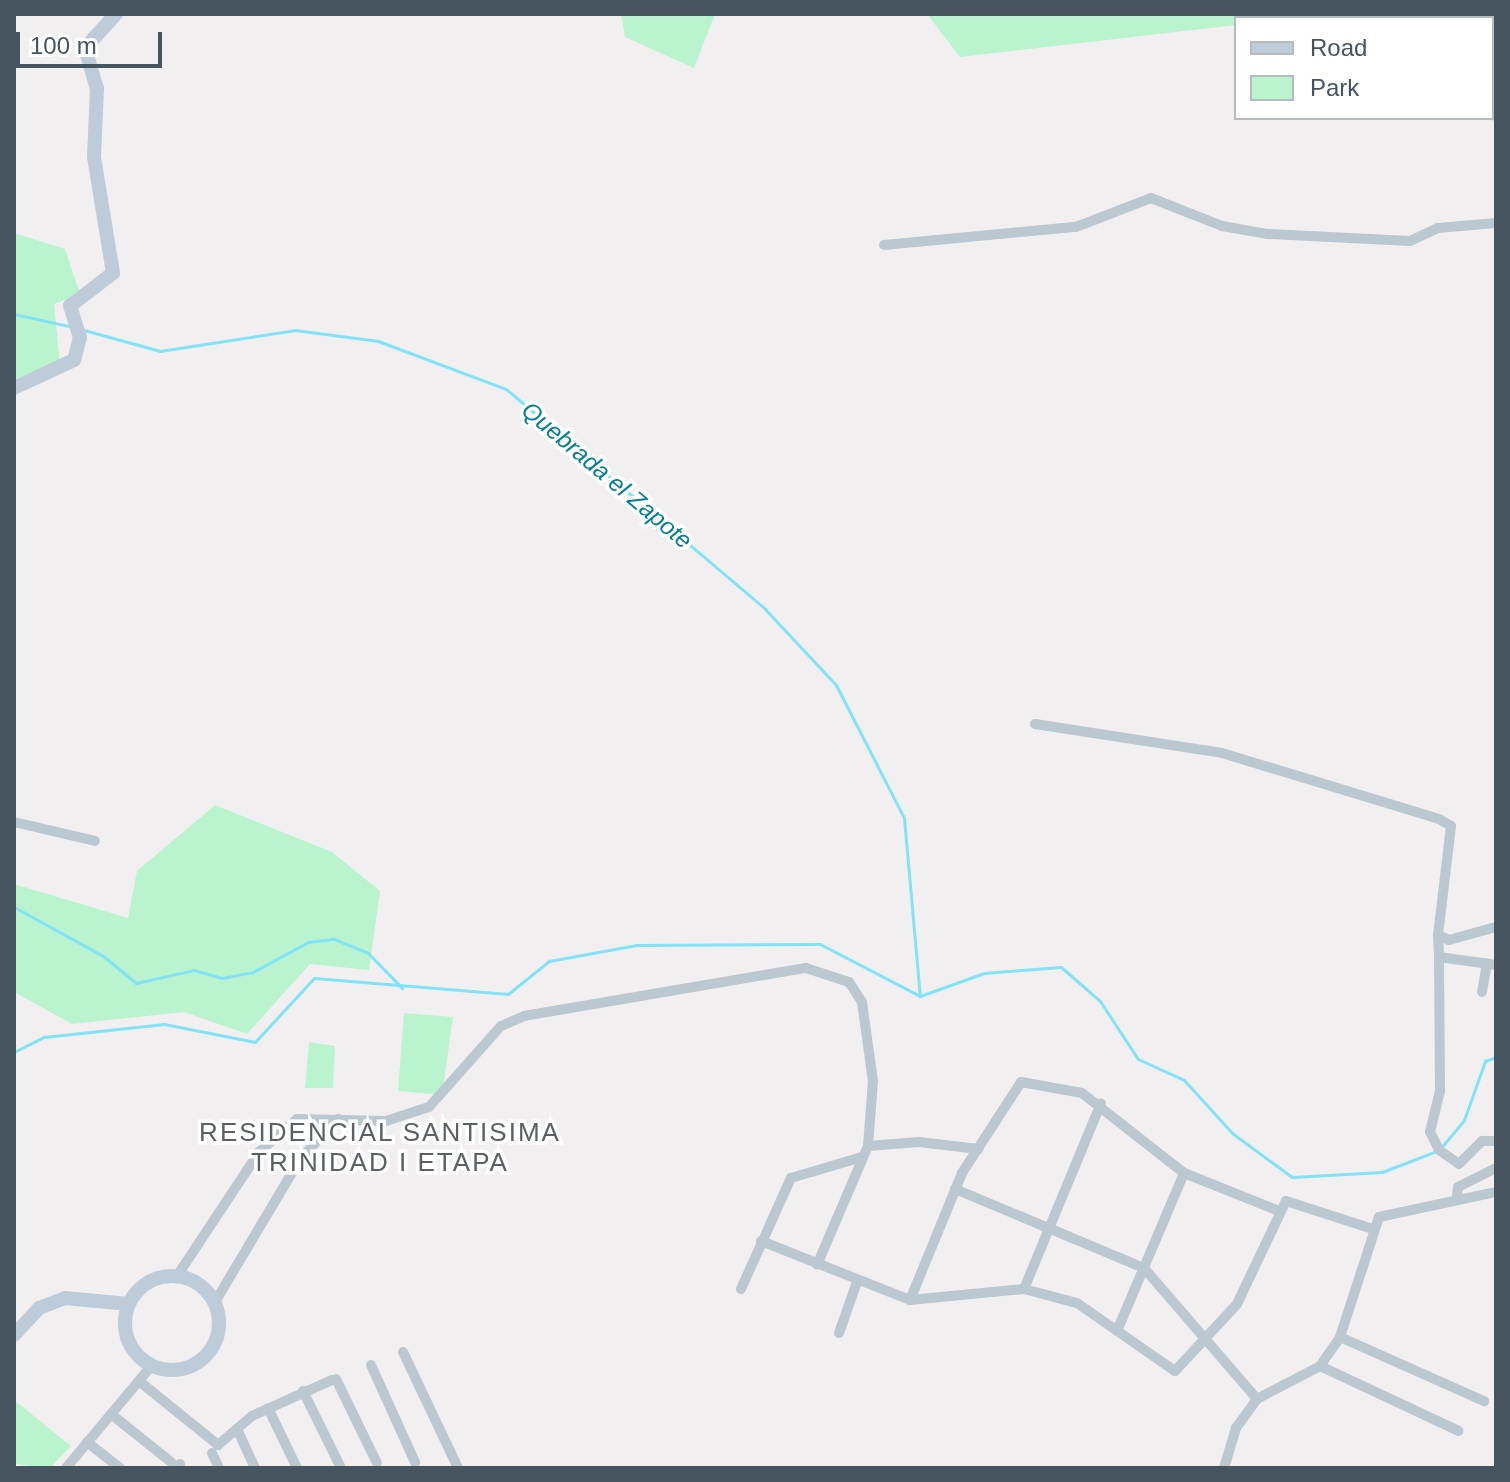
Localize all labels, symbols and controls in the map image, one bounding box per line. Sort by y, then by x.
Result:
scale bar [20,16,166,66]
legend [1234,16,1494,120]
text: 100 m [30,32,97,59]
text: Road [1310,34,1367,61]
text: Park [1310,74,1359,101]
water label: Quebrada el Zapote [516,395,698,555]
district label: RESIDENCIAL SANTISIMA TRINIDAD I ETAPA [199,1117,561,1178]

